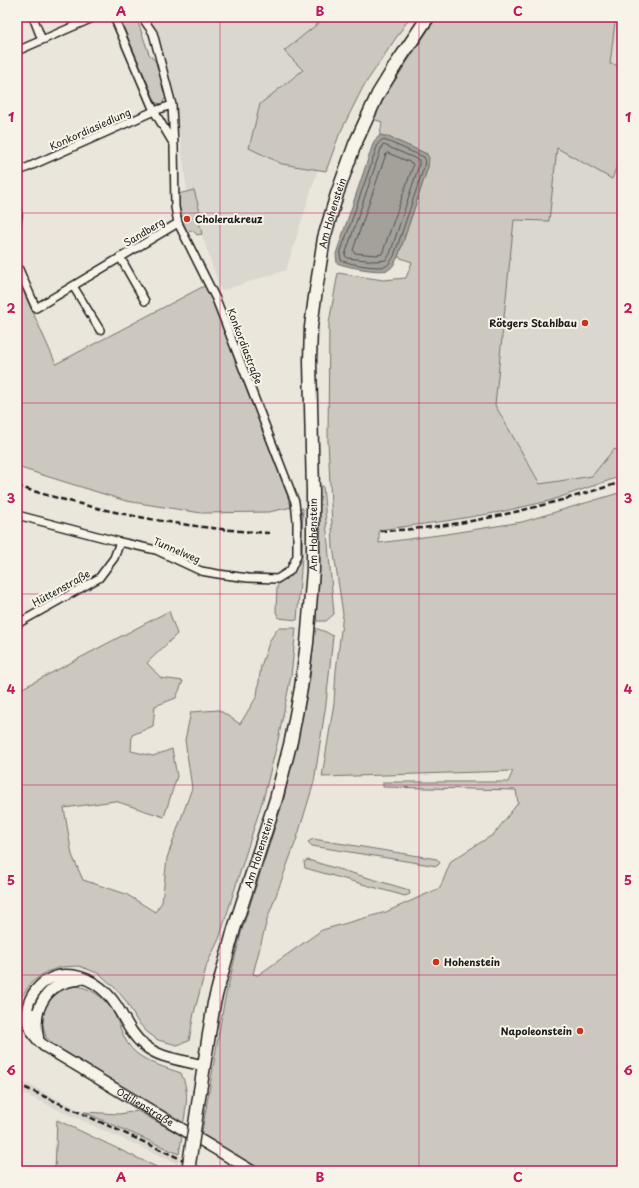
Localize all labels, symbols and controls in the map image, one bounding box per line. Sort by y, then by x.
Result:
text: A [116,1,126,20]
text: B [316,1,325,20]
text: C [513,1,523,20]
street label: Konkordiasiedlung [47,104,133,153]
text: 1 [8,107,14,126]
text: 1 [625,107,631,126]
street label: Am Hohenstein [315,175,349,249]
place label: Cholerakreuz [195,211,263,226]
street label: Sandberg [120,213,167,250]
marker: Cholerakreuz [182,214,192,224]
text: 2 [6,298,16,317]
text: 2 [623,298,633,317]
street label: Konkordiastraße [224,306,267,386]
place label: Rötgers Stahlbau [489,315,577,330]
marker: Rötgers Stahlbau [580,318,590,328]
text: 3 [7,488,16,507]
text: 3 [624,488,633,507]
street label: Am Hohenstein [305,498,320,572]
street label: Tunnelweg [151,533,203,566]
street label: Hüttenstraße [29,565,92,610]
text: 4 [7,679,16,698]
text: 4 [624,679,633,698]
street label: Am Hohenstein [240,815,277,890]
text: 5 [7,870,15,889]
text: 5 [624,870,632,889]
place label: Hohenstein [444,954,500,969]
marker: Hohenstein [431,957,441,967]
place label: Napoleonstein [501,1023,572,1038]
marker: Napoleonstein [575,1026,585,1036]
text: 6 [6,1060,16,1079]
text: 6 [623,1060,633,1079]
street label: Odilienstraße [114,1083,177,1129]
text: A [116,1167,126,1186]
text: B [316,1167,325,1186]
text: C [513,1167,523,1186]

